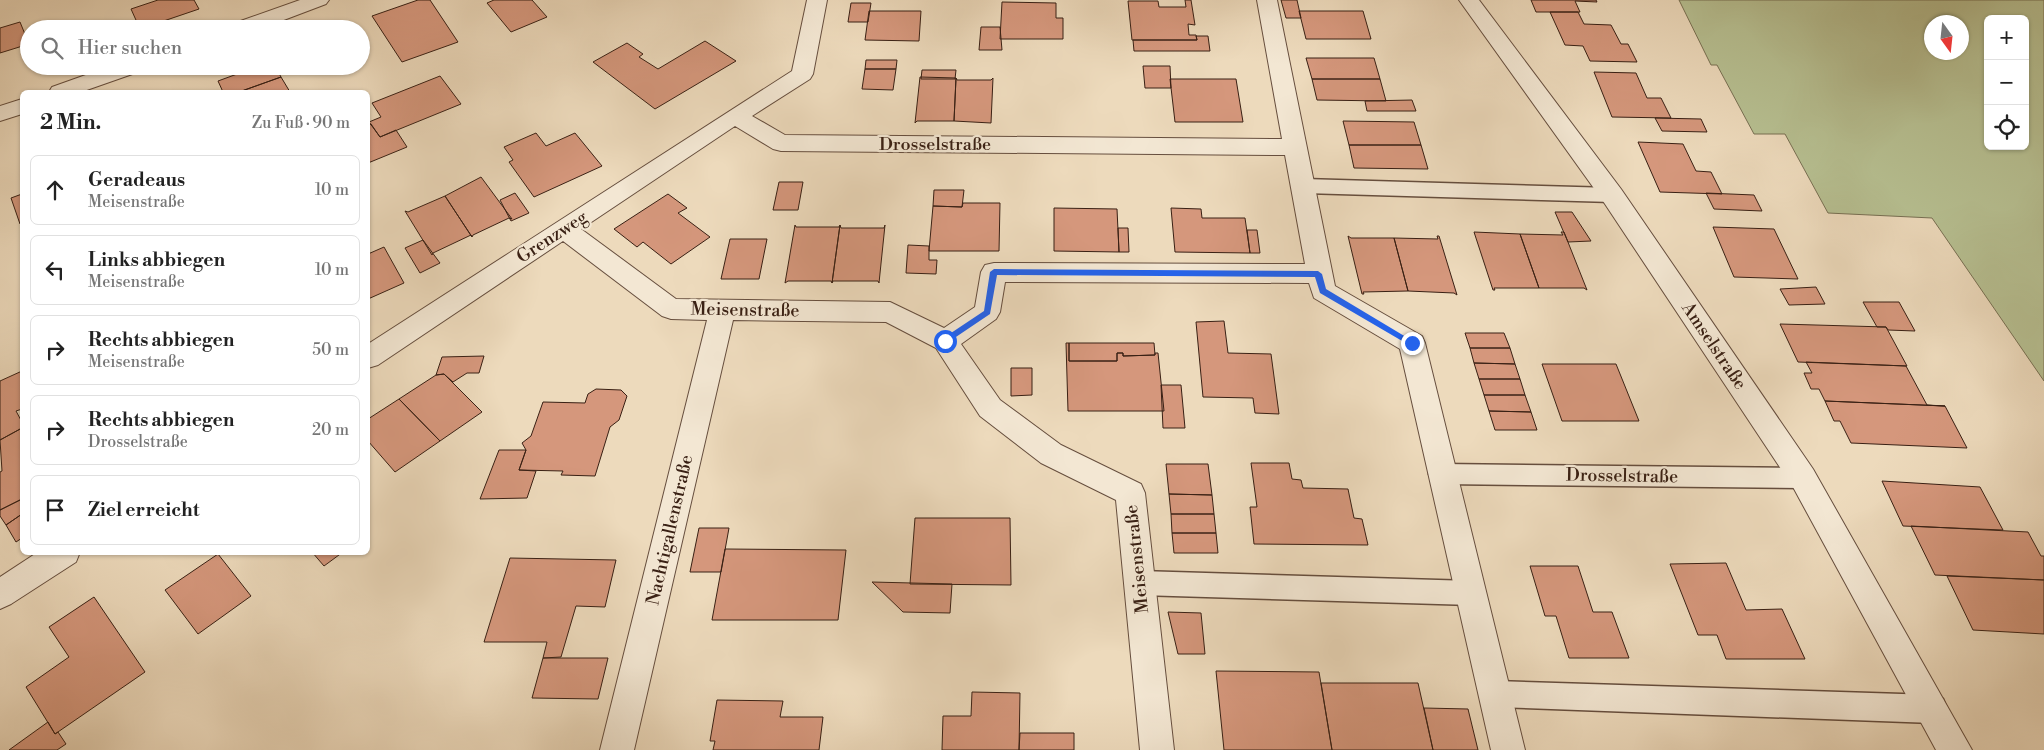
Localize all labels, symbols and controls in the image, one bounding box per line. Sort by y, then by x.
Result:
north arrow [1924,15,1969,60]
map controls [1984,15,2029,150]
button: + [1984,15,2029,60]
search box [20,20,370,75]
icon: search [38,34,66,62]
text: Hier suchen [78,36,182,60]
button: − [1984,60,2029,105]
button: locate [1984,105,2029,150]
text: 2 Min. [40,110,101,136]
text: Zu Fuß · 90 m [252,113,350,133]
street label: Drosselstraße [879,133,991,156]
text: Geradeaus [88,168,185,192]
icon: ahead [41,176,69,204]
text: 10 m [315,180,349,200]
text: Meisenstraße [88,192,185,212]
street label: Grenzweg [512,205,592,268]
text: Links abbiegen [88,248,225,272]
icon: left [41,256,69,284]
text: 10 m [315,260,349,280]
text: Meisenstraße [88,272,185,292]
street label: Amselstraße [1676,297,1752,394]
street label: Meisenstraße [690,298,800,322]
text: Rechts abbiegen [88,328,234,352]
route start [934,330,957,353]
route end [1401,332,1424,355]
icon: right [41,336,69,364]
text: 50 m [312,340,349,360]
text: Meisenstraße [88,352,185,372]
text: Rechts abbiegen [88,408,234,432]
icon: right [41,416,69,444]
text: 20 m [312,420,349,440]
text: Drosselstraße [88,432,188,452]
street label: Nachtigallenstraße [642,453,698,607]
street label: Drosselstraße [1566,464,1678,488]
icon: arrive [41,496,69,524]
text: Ziel erreicht [88,498,199,522]
street label: Meisenstraße [1120,504,1154,614]

